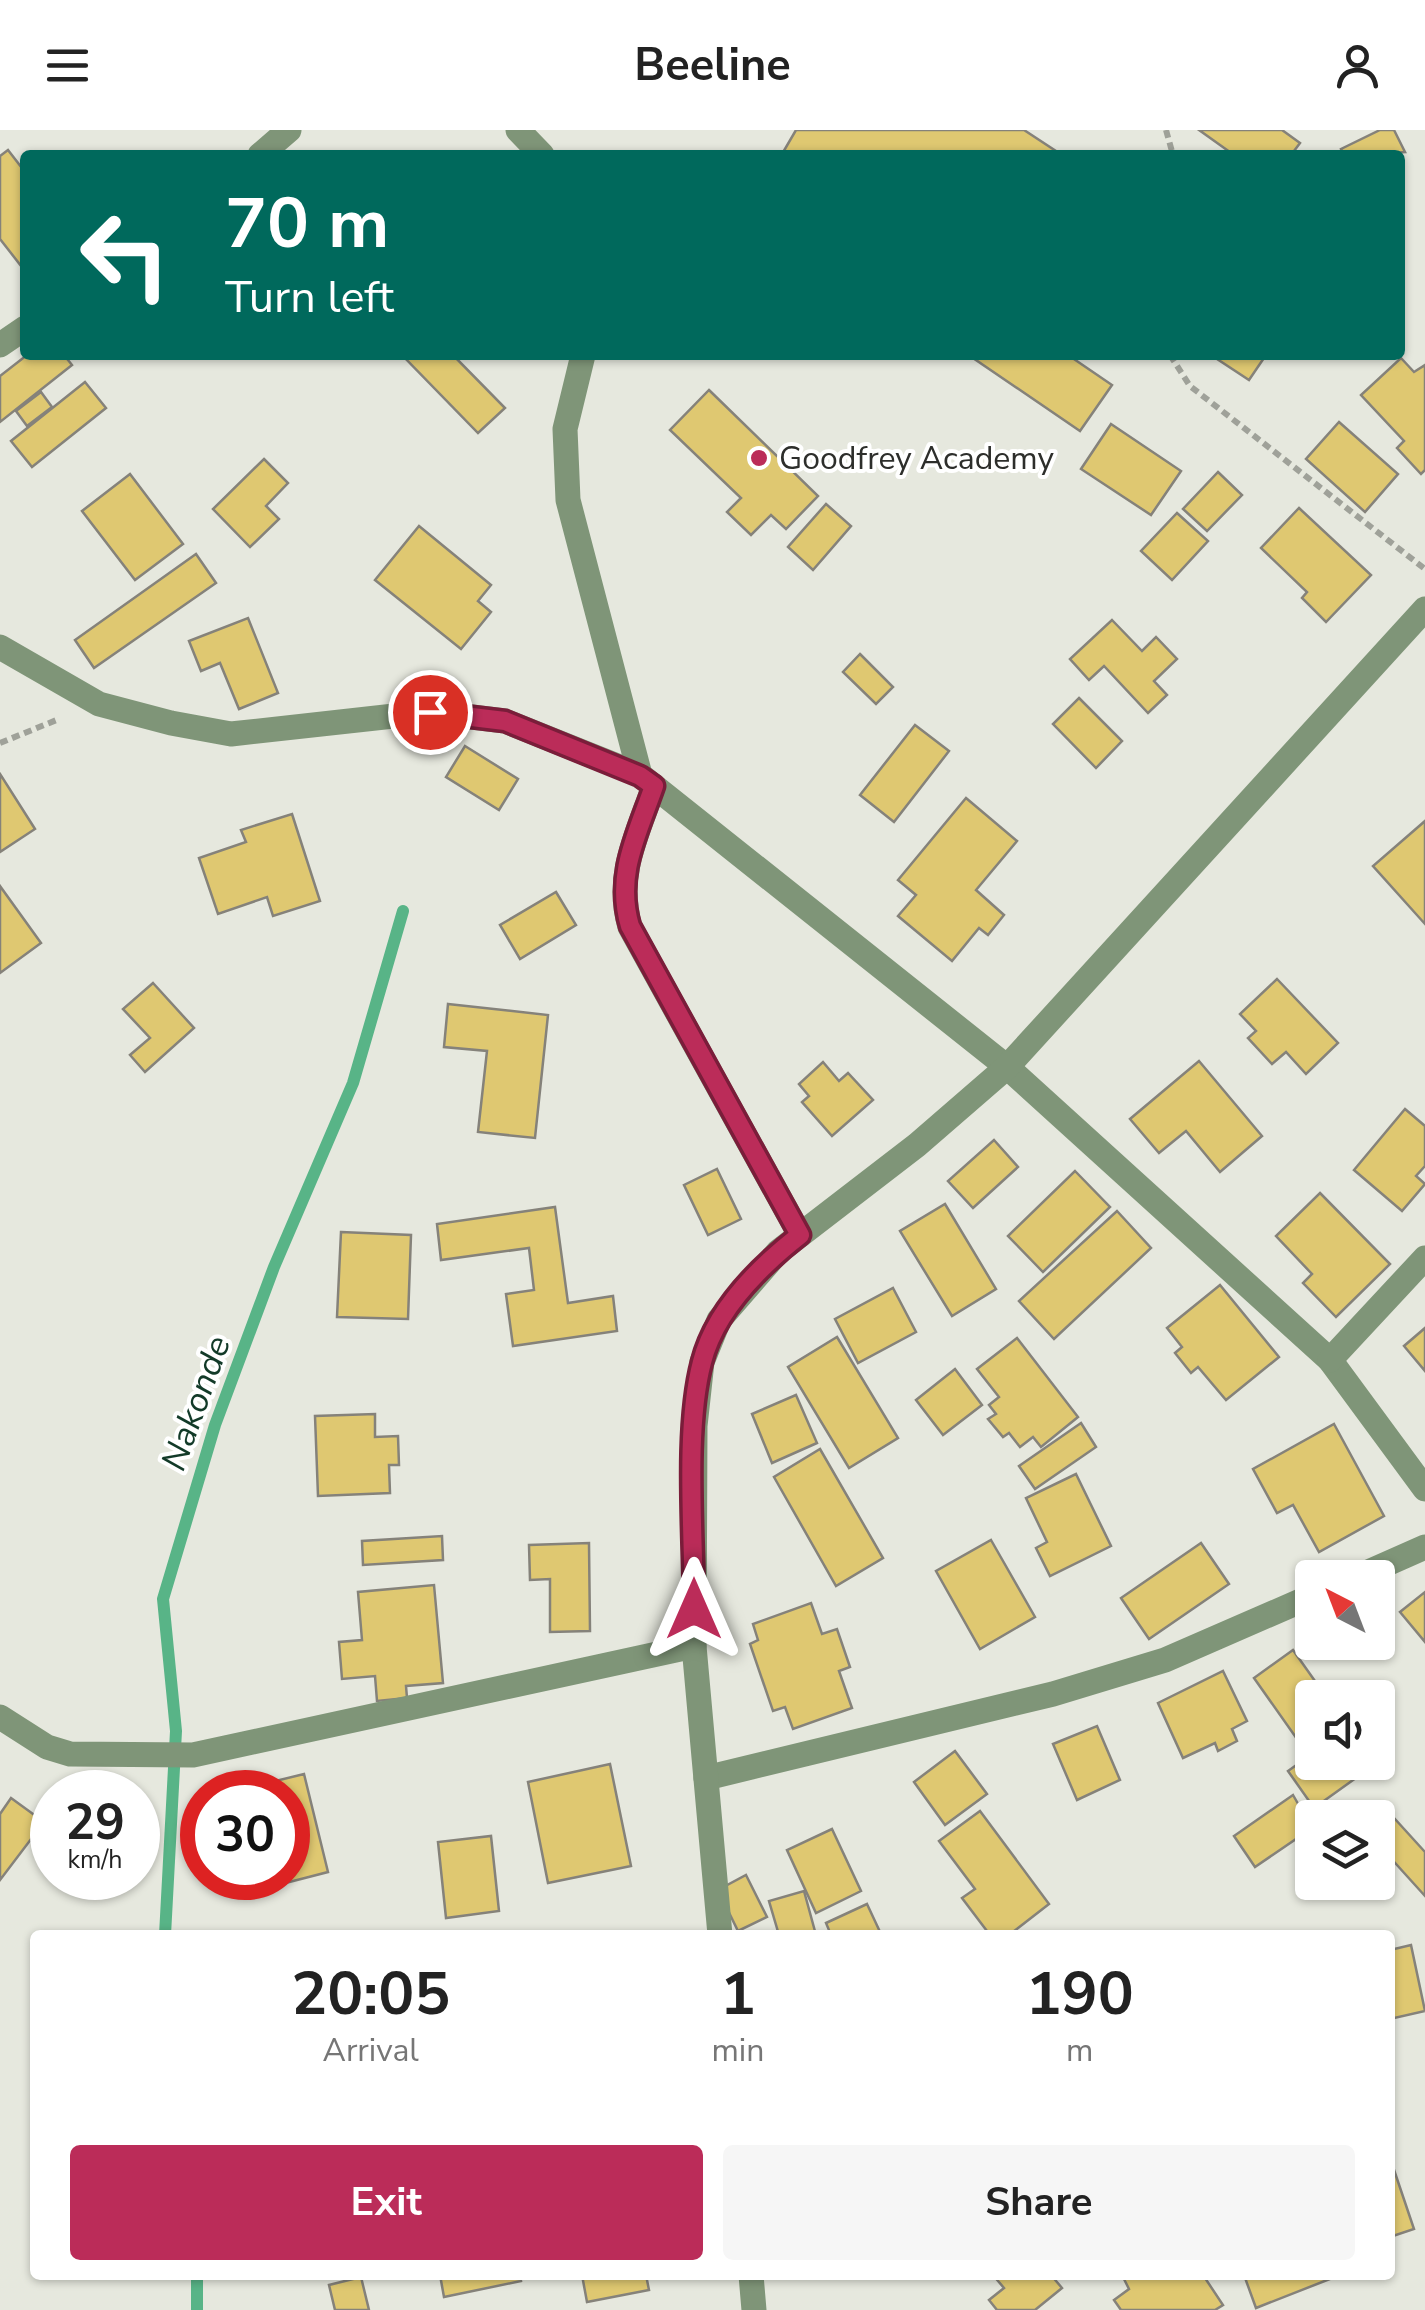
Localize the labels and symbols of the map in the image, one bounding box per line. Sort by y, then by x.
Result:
place label: Goodfrey Academy [779,437,1055,480]
marker: Goodfrey Academy [748,447,770,469]
pin [388,670,473,755]
water label: Nakonde [150,1329,242,1477]
position arrow [642,1557,746,1661]
north arrow [1295,1560,1395,1660]
speed limit sign: 30 [180,1770,310,1900]

